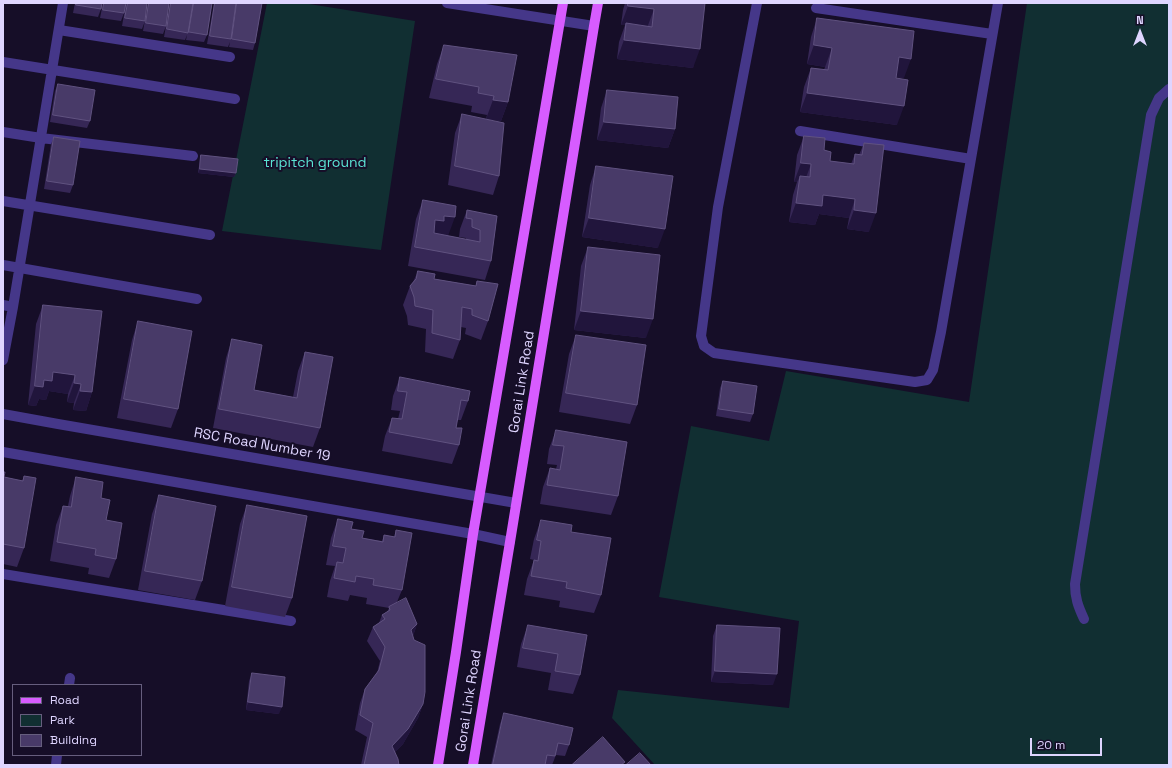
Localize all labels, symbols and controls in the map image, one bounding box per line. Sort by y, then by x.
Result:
north arrow [1120,12,1160,52]
text: N [1136,13,1144,27]
park label: tripitch ground [263,155,367,171]
street label: Gorai Link Road [506,330,538,434]
street label: RSC Road Number 19 [192,425,332,465]
street label: Gorai Link Road [453,649,485,753]
legend [12,684,142,756]
text: Road [50,692,79,708]
text: Park [50,712,75,728]
scale bar [1032,730,1104,756]
text: Building [50,732,97,748]
text: 20 m [1037,737,1065,753]

